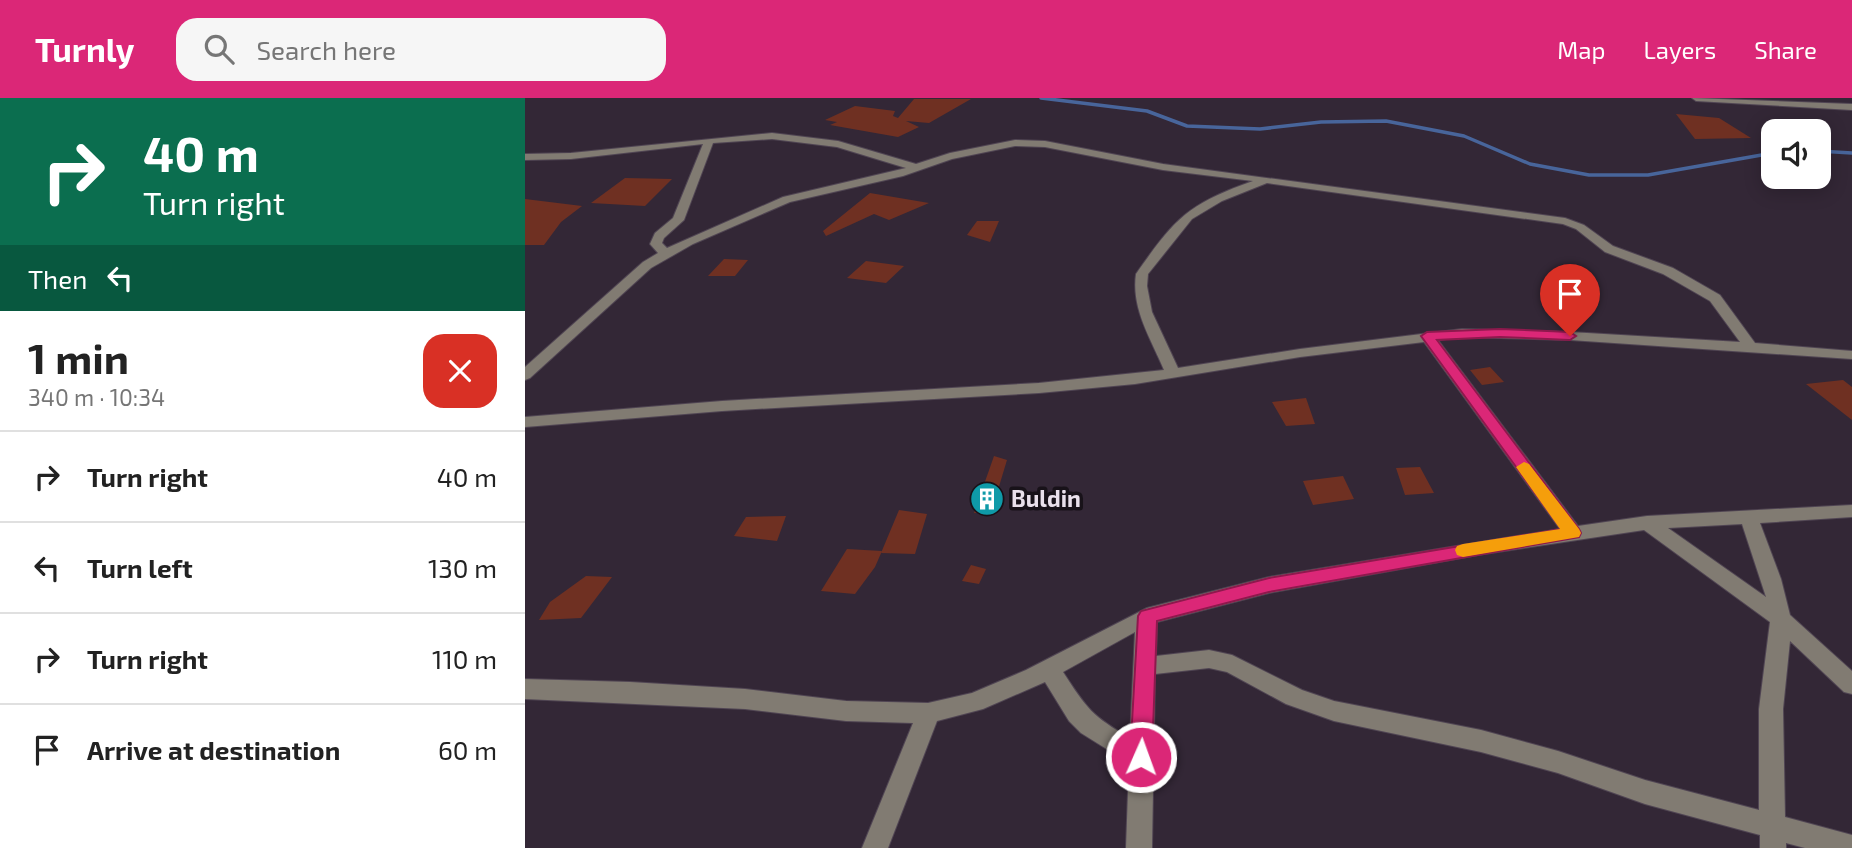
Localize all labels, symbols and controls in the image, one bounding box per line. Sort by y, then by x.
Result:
search box [176,18,666,81]
text: Turnly [35,29,134,69]
icon: search [200,30,238,68]
text: Search here [256,34,396,65]
text: Map [1557,35,1605,64]
text: Layers [1643,35,1716,64]
text: Share [1754,35,1817,64]
map controls [1761,119,1831,189]
button: sound [1761,119,1831,189]
text: 40 m [143,123,259,182]
icon: right [28,126,119,217]
text: Turn right [143,183,285,221]
icon: left [101,259,139,297]
text: Then [28,263,87,294]
pin [1540,264,1600,336]
icon: arrive [1551,275,1589,313]
text: 1 min [28,332,129,382]
button: close [423,334,497,408]
text: 340 m · 10:34 [28,383,165,411]
icon: right [28,458,66,496]
text: Turn right [87,461,208,492]
text: 40 m [437,461,497,492]
building icon: Buldin [968,480,1006,518]
place label: Buldin [1011,484,1081,512]
icon: left [28,549,66,587]
text: Turn left [87,552,193,583]
text: 130 m [428,552,497,583]
icon: right [28,640,66,678]
text: Turn right [87,643,208,674]
text: 110 m [432,643,497,674]
position arrow [1104,720,1178,794]
icon: arrive [28,731,66,769]
text: Arrive at destination [87,734,340,765]
text: 60 m [438,734,497,765]

